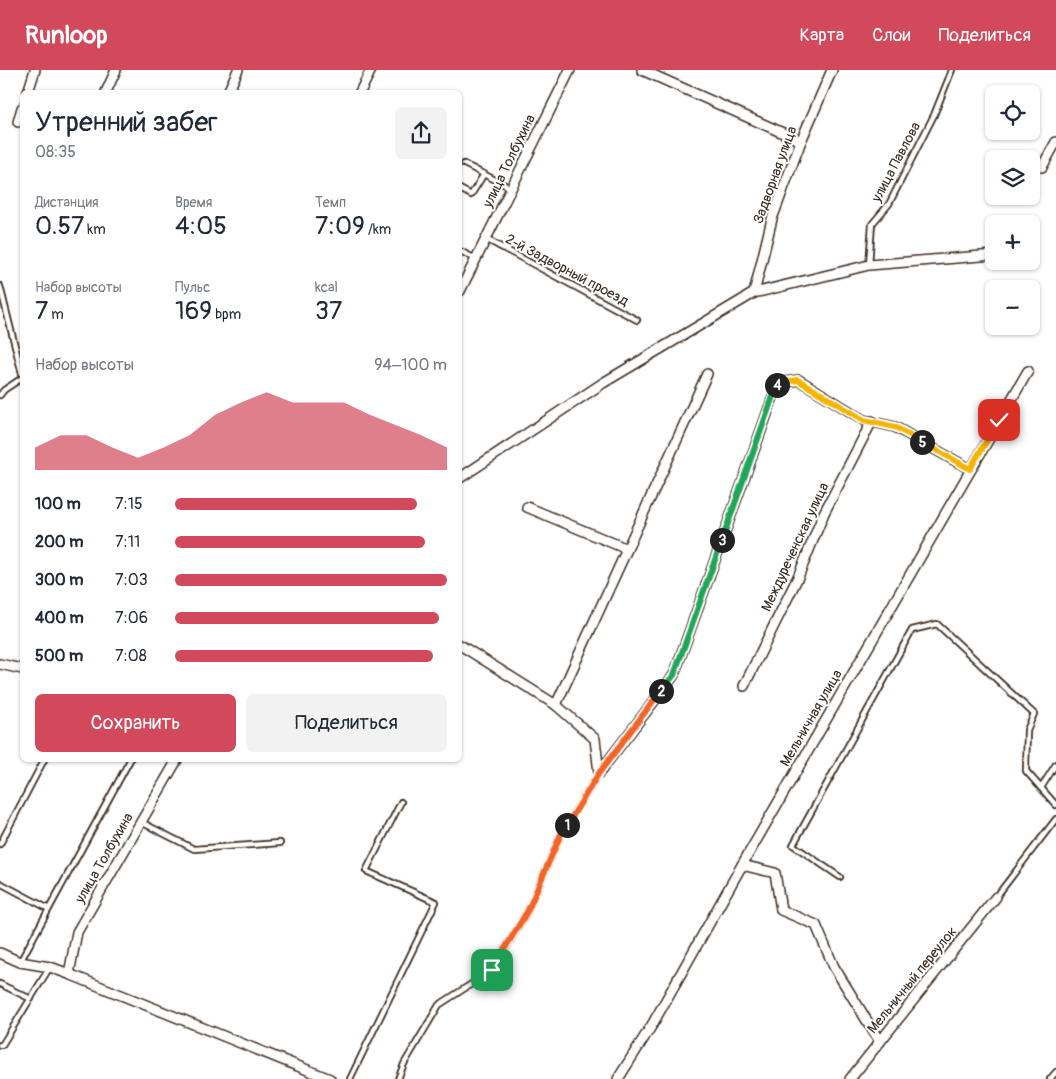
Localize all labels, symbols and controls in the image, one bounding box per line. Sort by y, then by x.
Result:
text: Runloop [25,21,108,50]
text: Карта [800,24,844,47]
text: Слои [872,24,910,47]
text: Поделиться [938,24,1031,47]
map controls [985,85,1040,335]
button: locate [985,85,1040,140]
text: Утренний забег [35,105,218,140]
button: share [395,107,447,159]
street label: улица Толбухина [479,112,539,211]
street label: улица Павлова [867,119,924,206]
street label: Задворная улица [750,124,800,226]
text: 08:35 [35,142,76,162]
button: layers [985,150,1040,205]
text: Дистанция [35,194,99,211]
text: Время [175,194,212,211]
text: Темп [315,194,346,211]
text: 0.57 [35,211,84,242]
text: 4:05 [175,211,227,242]
text: 7:09 [315,211,365,242]
button: + [985,215,1040,270]
text: km [84,221,106,238]
text: /km [365,221,391,238]
street label: 2-й Задворный проезд [503,230,632,310]
text: Набор высоты [35,279,122,296]
text: Пульс [175,279,210,296]
text: kcal [315,279,338,296]
button: − [985,280,1040,335]
text: 7 [35,296,48,327]
text: 169 [175,296,212,327]
text: 37 [315,296,342,327]
text: m [48,306,64,323]
text: bpm [212,306,241,323]
text: Набор высоты [35,355,134,375]
text: 94–100 m [374,355,447,375]
pin: 4 [764,372,790,398]
text: 4 [773,377,782,394]
pin [978,399,1020,441]
icon: check [985,406,1013,434]
pin: 5 [910,430,934,454]
text: 5 [919,434,926,451]
street label: Междуреченская улица [758,480,832,614]
text: 100 m [35,494,81,514]
text: 7:15 [115,494,143,514]
pin: 3 [710,528,734,552]
text: 200 m [35,532,83,552]
text: 7:11 [115,532,140,552]
text: 3 [719,532,726,549]
text: 300 m [35,570,83,590]
text: 7:03 [115,570,148,590]
text: 400 m [35,608,84,628]
text: 7:06 [115,608,148,628]
text: 500 m [35,646,83,666]
text: 7:08 [115,646,147,666]
street label: Мельничная улица [776,667,846,769]
pin: 2 [648,678,674,704]
text: 2 [658,683,665,700]
button: Сохранить [35,694,236,752]
button: Поделиться [246,694,447,752]
street label: улица Толбухина [71,810,137,907]
pin: 1 [554,812,580,838]
text: 1 [565,817,570,834]
street label: Мельничный переулок [864,923,960,1037]
pin [471,949,513,991]
icon: arrive [478,956,506,984]

